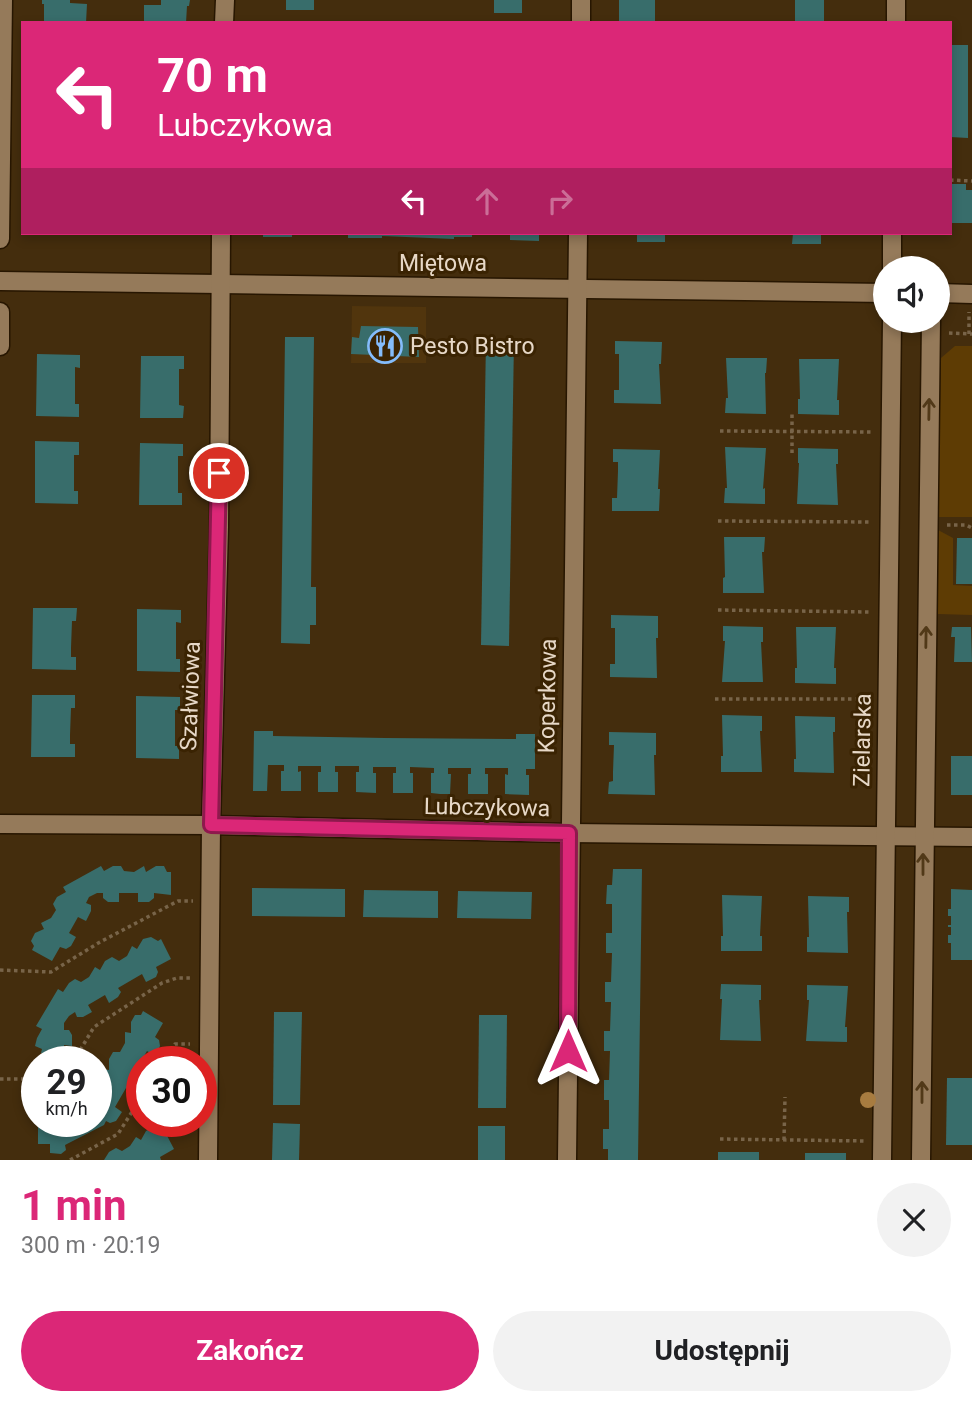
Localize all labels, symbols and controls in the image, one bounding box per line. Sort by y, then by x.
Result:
text: 70 m [157,47,268,104]
icon: left [42,49,133,140]
text: Lubczykowa [157,106,333,144]
icon: left [395,182,433,220]
icon: ahead [468,182,506,220]
icon: right [541,182,579,220]
street label: Miętowa [399,250,487,277]
map controls [873,256,950,333]
button: sound [873,256,950,333]
restaurant icon: Pesto Bistro [366,327,404,365]
place label: Pesto Bistro [410,333,535,360]
one-way arrow [923,398,936,421]
pin [189,443,249,503]
icon: arrive [200,454,238,492]
one-way arrow [919,626,933,649]
street label: Koperkowa [533,638,562,754]
street label: Szałwiowa [175,641,206,751]
street label: Zielarska [848,693,877,787]
street label: Lubczykowa [424,793,550,822]
one-way arrow [916,853,930,876]
position arrow [531,1014,605,1088]
speed limit sign: 30 [126,1046,217,1137]
text: 29 [46,1062,87,1103]
one-way arrow [915,1081,928,1104]
text: km/h [45,1098,88,1119]
text: 1 min [21,1181,127,1230]
button: close [877,1183,951,1257]
text: 300 m · 20:19 [21,1232,160,1259]
button: Zakończ [21,1311,479,1391]
button: Udostępnij [493,1311,951,1391]

